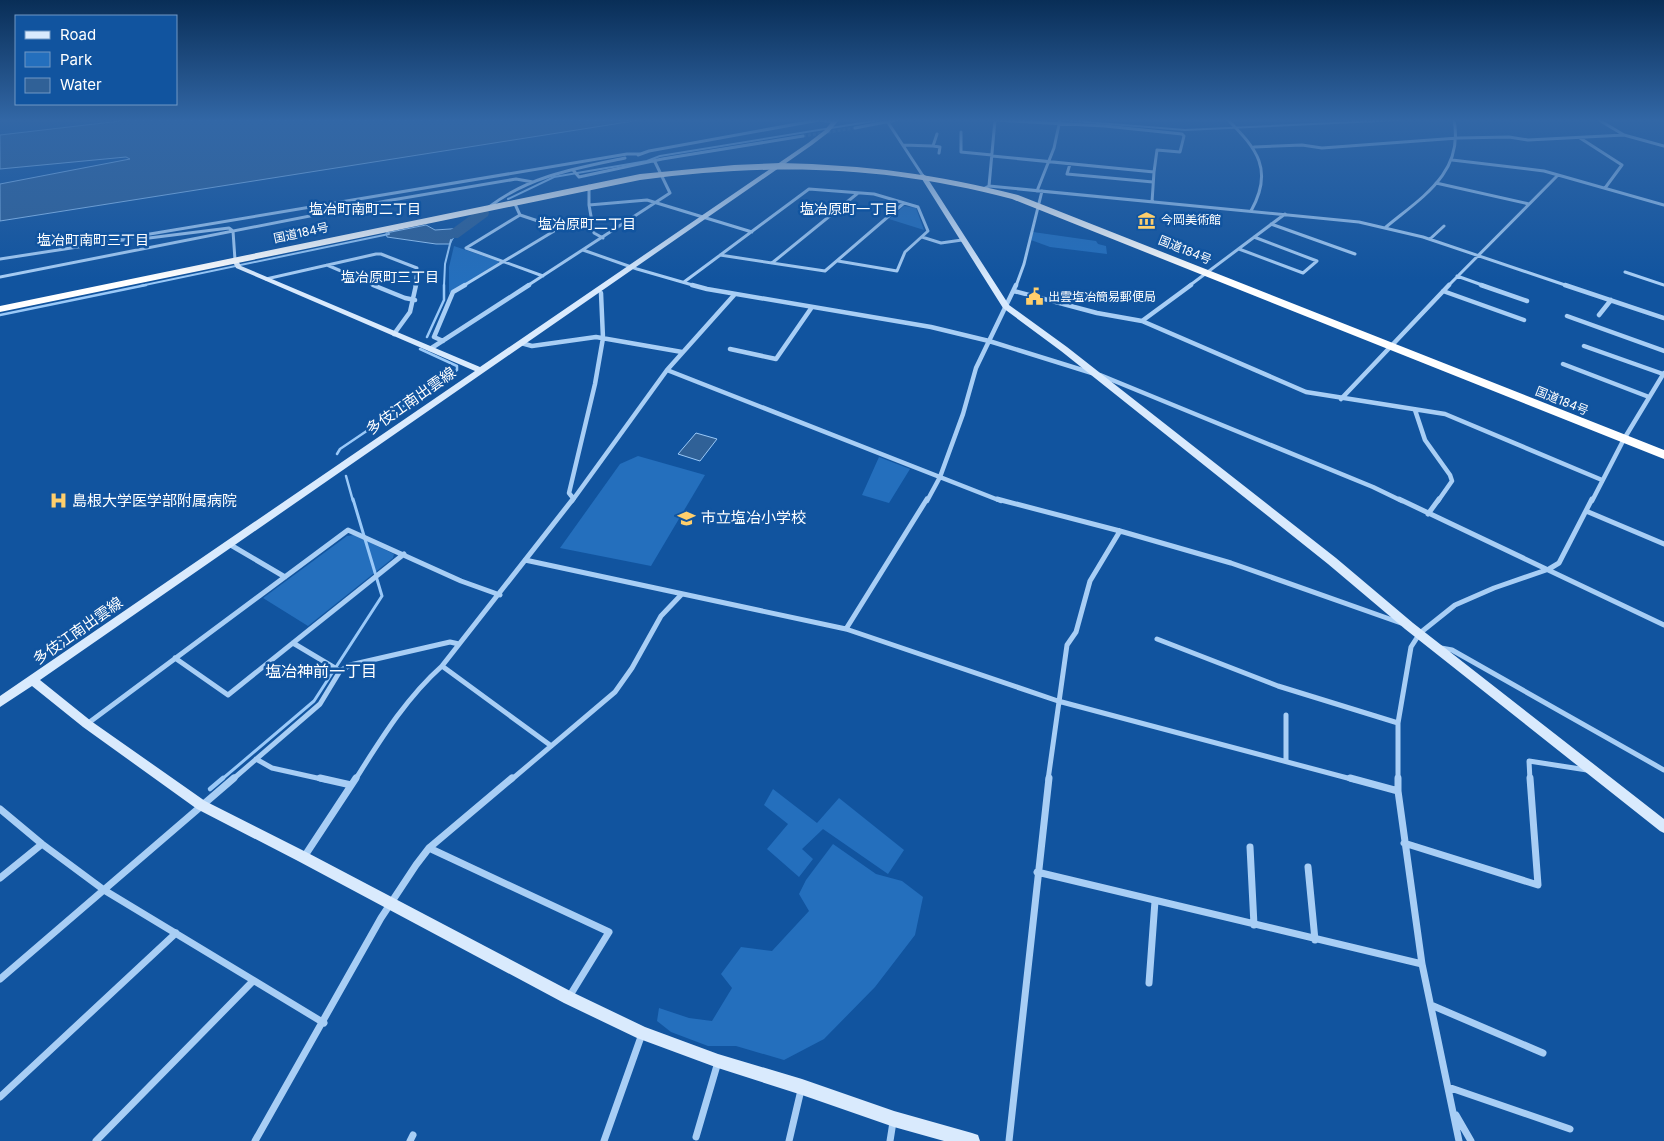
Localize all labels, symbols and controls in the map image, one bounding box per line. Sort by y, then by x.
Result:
legend [15,15,178,105]
text: Road [60,25,96,44]
text: Park [60,50,93,69]
text: Water [60,75,102,94]
district label: 塩冶町南町二丁目 [309,200,421,217]
district label: 塩冶原町一丁目 [800,200,898,217]
museum icon: 今岡美術館 [1137,210,1157,230]
place label: 今岡美術館 [1161,212,1221,227]
district label: 塩冶原町二丁目 [538,215,636,232]
street label: 国道184号 [272,219,330,246]
district label: 塩冶町南町三丁目 [37,231,149,248]
street label: 国道184号 [1156,232,1214,267]
district label: 塩冶原町三丁目 [341,268,439,285]
public building icon: 出雲塩冶簡易郵便局 [1024,287,1044,307]
place label: 出雲塩冶簡易郵便局 [1048,289,1156,304]
street label: 多伎江南出雲線 [362,363,459,438]
street label: 国道184号 [1533,383,1591,418]
hospital icon: 島根大学医学部附属病院 [48,491,68,511]
place label: 島根大学医学部附属病院 [72,491,237,510]
school or university icon: 市立塩冶小学校 [677,508,697,528]
place label: 市立塩冶小学校 [701,508,806,527]
street label: 多伎江南出雲線 [29,593,126,668]
district label: 塩冶神前一丁目 [265,661,377,681]

